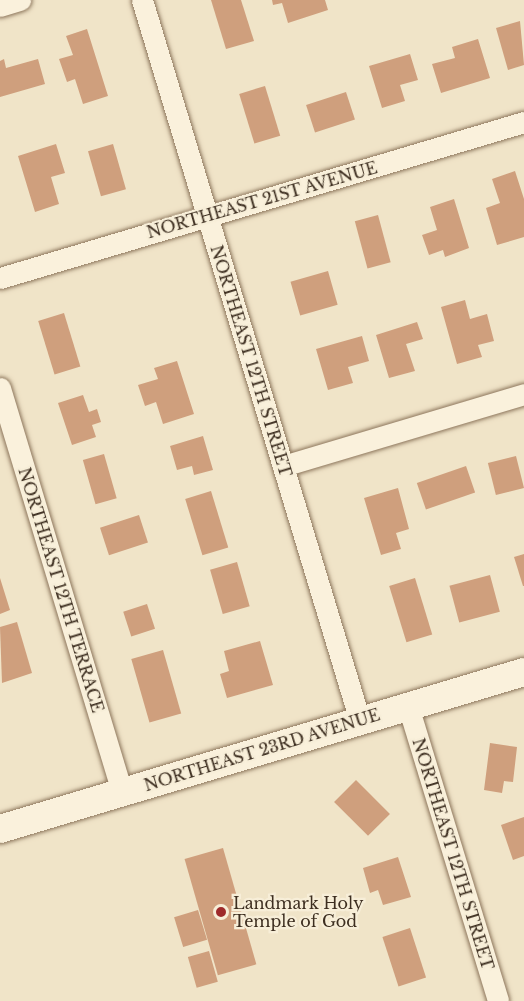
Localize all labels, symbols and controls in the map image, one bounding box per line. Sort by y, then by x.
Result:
street label: NORTHEAST 21ST AVENUE [144,158,380,242]
street label: NORTHEAST 12TH STREET [206,243,296,479]
street label: NORTHEAST 12TH TERRACE [14,465,108,715]
street label: NORTHEAST 23RD AVENUE [141,705,383,795]
street label: NORTHEAST 12TH STREET [408,736,498,972]
place label: Landmark Holy Temple of God [233,893,364,931]
marker: Landmark Holy Temple of God [214,905,228,919]

